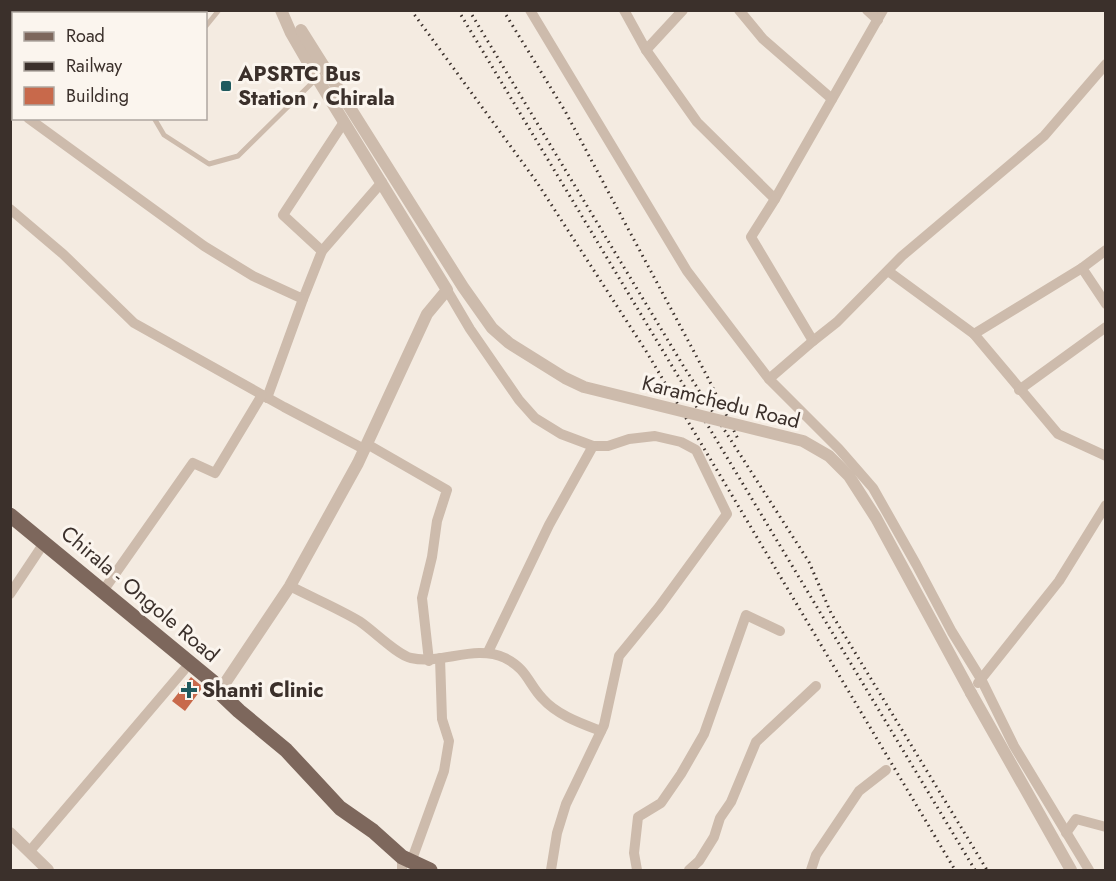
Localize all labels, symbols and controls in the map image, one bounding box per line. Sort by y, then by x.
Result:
legend [12,12,207,120]
text: Road [66,23,105,49]
text: Railway [66,53,122,79]
place label: APSRTC Bus Station , Chirala [237,59,395,113]
marker: APSRTC Bus Station , Chirala [219,79,233,93]
text: Building [66,83,129,109]
street label: Karamchedu Road [639,368,803,436]
street label: Chirala - Ongole Road [54,519,226,669]
place label: Shanti Clinic [202,675,324,705]
marker: Shanti Clinic [180,681,198,699]

